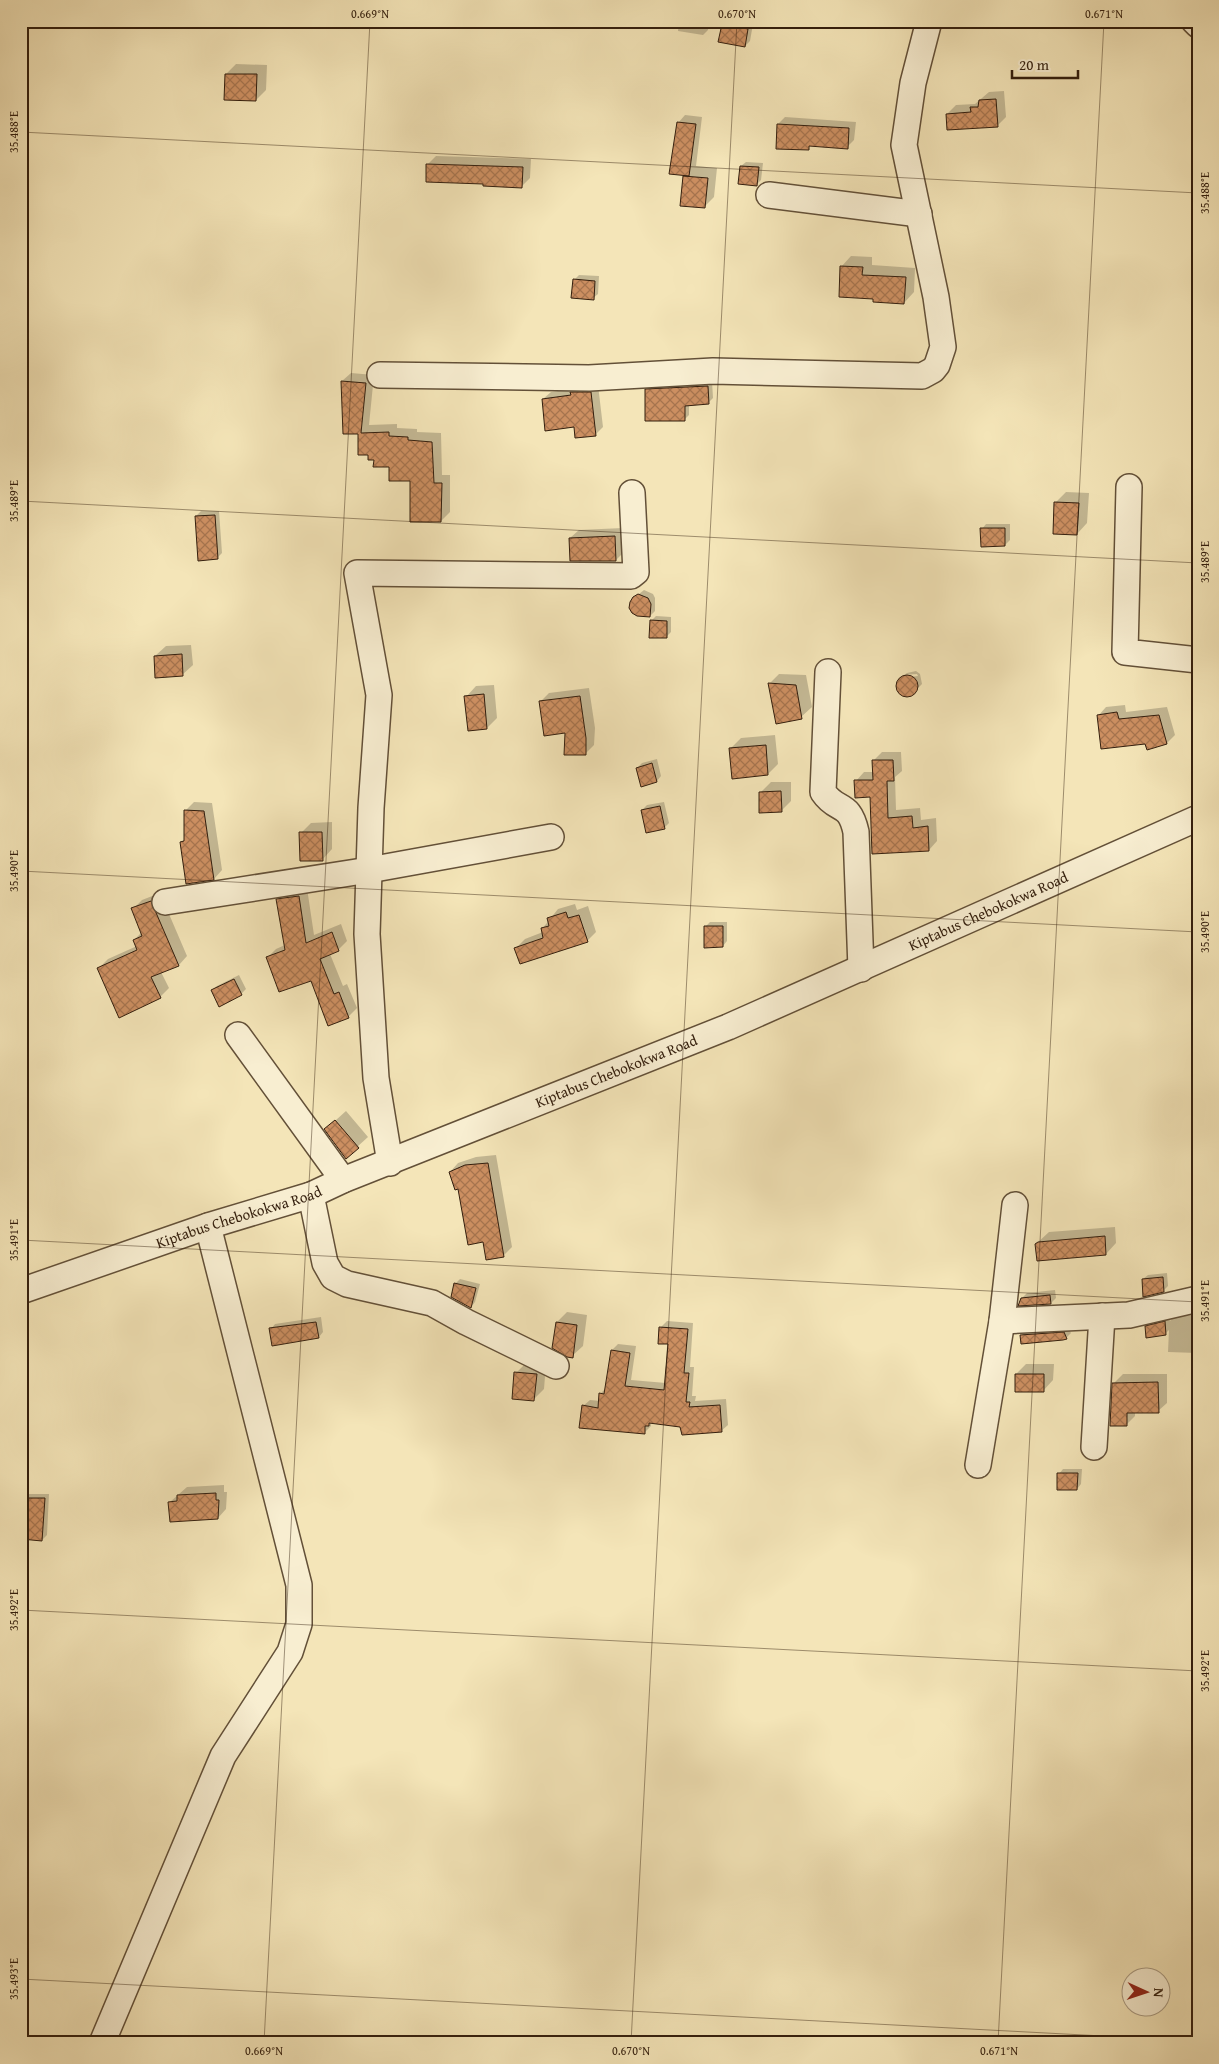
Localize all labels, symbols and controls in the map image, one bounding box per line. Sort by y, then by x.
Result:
text: 0.669°N [351,5,389,22]
text: 0.670°N [718,5,756,22]
text: 0.671°N [1085,5,1123,22]
scale bar [1012,48,1078,80]
text: 20 m [1019,54,1050,75]
text: 35.488°E [5,111,22,153]
text: 35.488°E [1196,172,1213,214]
text: 35.489°E [5,480,22,522]
text: 35.489°E [1196,541,1213,583]
text: 35.490°E [5,850,22,892]
street label: Kiptabus Chebokokwa Road [905,866,1071,955]
text: 35.490°E [1196,911,1213,953]
street label: Kiptabus Chebokokwa Road [532,1029,700,1113]
street label: Kiptabus Chebokokwa Road [153,1180,325,1253]
text: 35.491°E [5,1219,22,1261]
text: 35.491°E [1196,1280,1213,1322]
text: 35.492°E [5,1589,22,1631]
text: 35.492°E [1196,1650,1213,1692]
text: 35.493°E [5,1958,22,2000]
north arrow [1122,1966,1172,2016]
text: N [1149,1987,1169,1999]
text: 0.669°N [245,2042,283,2059]
text: 0.670°N [612,2042,650,2059]
text: 0.671°N [980,2042,1018,2059]

